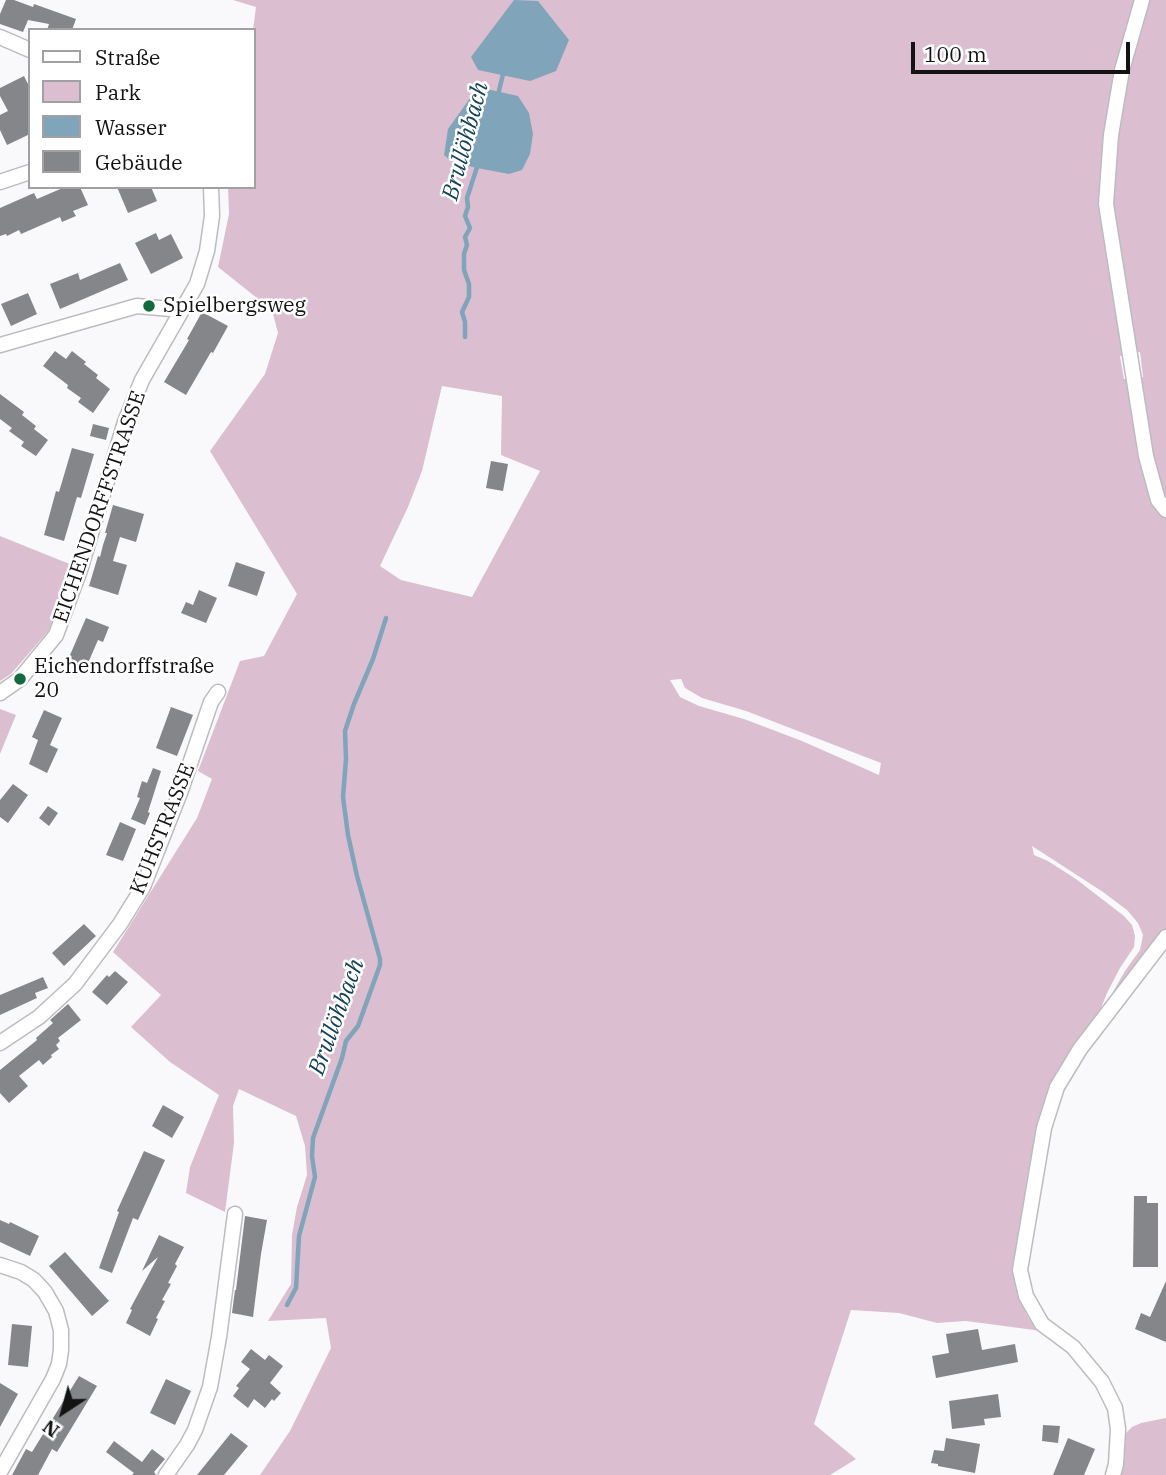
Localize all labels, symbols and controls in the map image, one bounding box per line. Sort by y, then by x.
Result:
legend [28,28,256,189]
scale bar [914,28,1133,72]
text: 100 m [924,40,987,68]
text: Straße [95,43,160,71]
text: Park [95,78,141,106]
water label: Brullöhbach [437,79,495,203]
text: Wasser [95,113,166,141]
text: Gebäude [95,148,183,176]
place label: Spielbergsweg [163,293,306,319]
marker: Spielbergsweg [141,298,157,314]
street label: EICHENDORFFSTRASSE [48,388,152,626]
place label: Eichendorffstraße 20 [34,654,214,704]
marker: Eichendorffstraße 20 [12,671,28,687]
street label: KUHSTRASSE [125,760,201,898]
water label: Brullöhbach [303,955,371,1079]
north arrow [28,1377,98,1447]
text: N [38,1415,64,1443]

